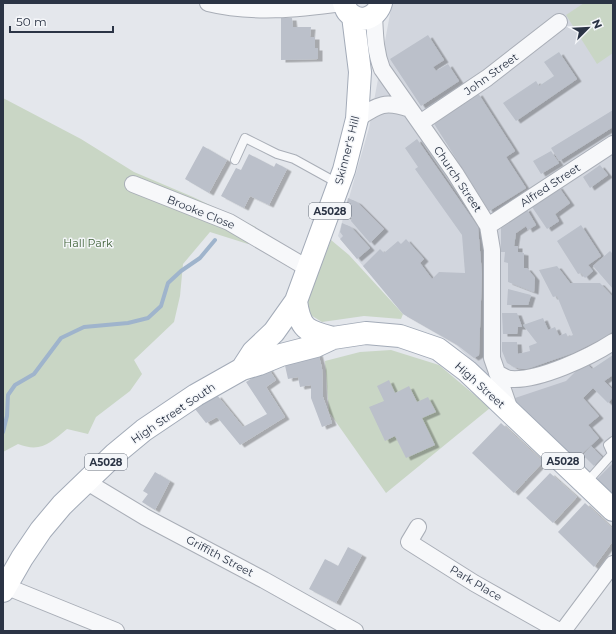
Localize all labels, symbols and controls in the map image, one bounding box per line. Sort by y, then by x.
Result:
scale bar [10,8,113,34]
north arrow [568,8,608,48]
text: 50 m [16,14,47,29]
text: N [589,17,605,31]
street label: John Street [460,49,521,99]
street label: Skinner's Hill [332,114,362,186]
street label: Church Street [431,143,486,215]
street label: Alfred Street [517,160,583,210]
street label: Brooke Close [165,192,237,232]
road number: A5028 [309,203,351,219]
park label: Hall Park [63,236,113,250]
street label: High Street [452,359,508,412]
street label: High Street South [128,380,218,446]
road number: A5028 [542,453,584,469]
road number: A5028 [85,454,127,470]
street label: Griffith Street [184,532,257,580]
street label: Park Place [447,562,505,604]

